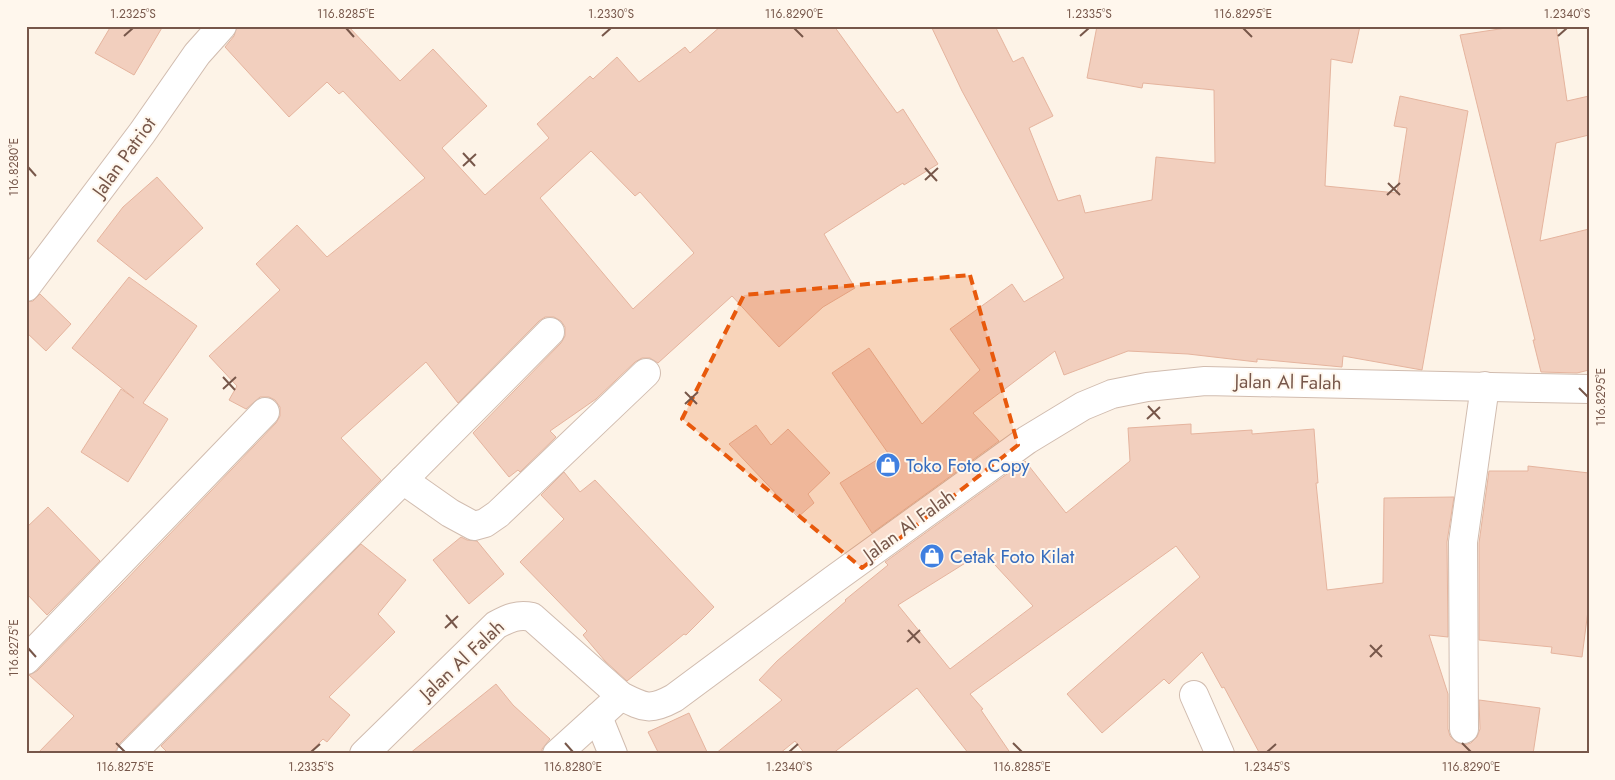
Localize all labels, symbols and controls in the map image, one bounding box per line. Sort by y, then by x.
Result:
text: 1.2325°S [110,5,156,23]
text: 116.8285°E [317,5,375,23]
text: 1.2330°S [588,5,634,23]
text: 116.8290°E [765,5,823,23]
text: 1.2335°S [1066,5,1112,23]
text: 116.8295°E [1214,5,1272,23]
text: 1.2340°S [1544,5,1591,23]
street label: Jalan Patriot [84,111,162,205]
text: 116.8280°E [5,138,23,196]
street label: Jalan Al Falah [1231,368,1342,396]
text: 116.8295°E [1592,368,1610,426]
shop icon: Toko Foto Copy [875,452,901,478]
place label: Toko Foto Copy [906,452,1030,479]
street label: Jalan Al Falah [855,483,960,569]
shop icon: Cetak Foto Kilat [919,543,945,569]
place label: Cetak Foto Kilat [950,543,1075,570]
street label: Jalan Al Falah [411,614,510,708]
text: 116.8275°E [5,619,23,677]
text: 116.8275°E [96,758,154,776]
text: 1.2335°S [288,758,334,776]
text: 116.8280°E [544,758,602,776]
text: 1.2340°S [766,758,813,776]
text: 116.8285°E [993,758,1051,776]
text: 1.2345°S [1244,758,1290,776]
text: 116.8290°E [1442,758,1500,776]

